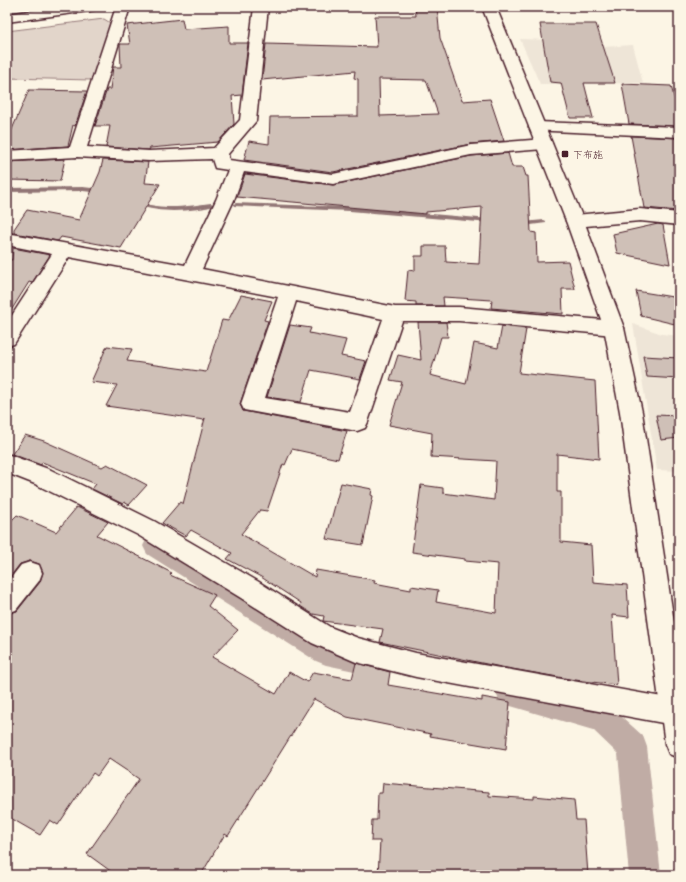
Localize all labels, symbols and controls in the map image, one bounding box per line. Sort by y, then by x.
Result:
place label: 下布施 [573,148,603,161]
marker: 下布施 [560,149,570,159]

